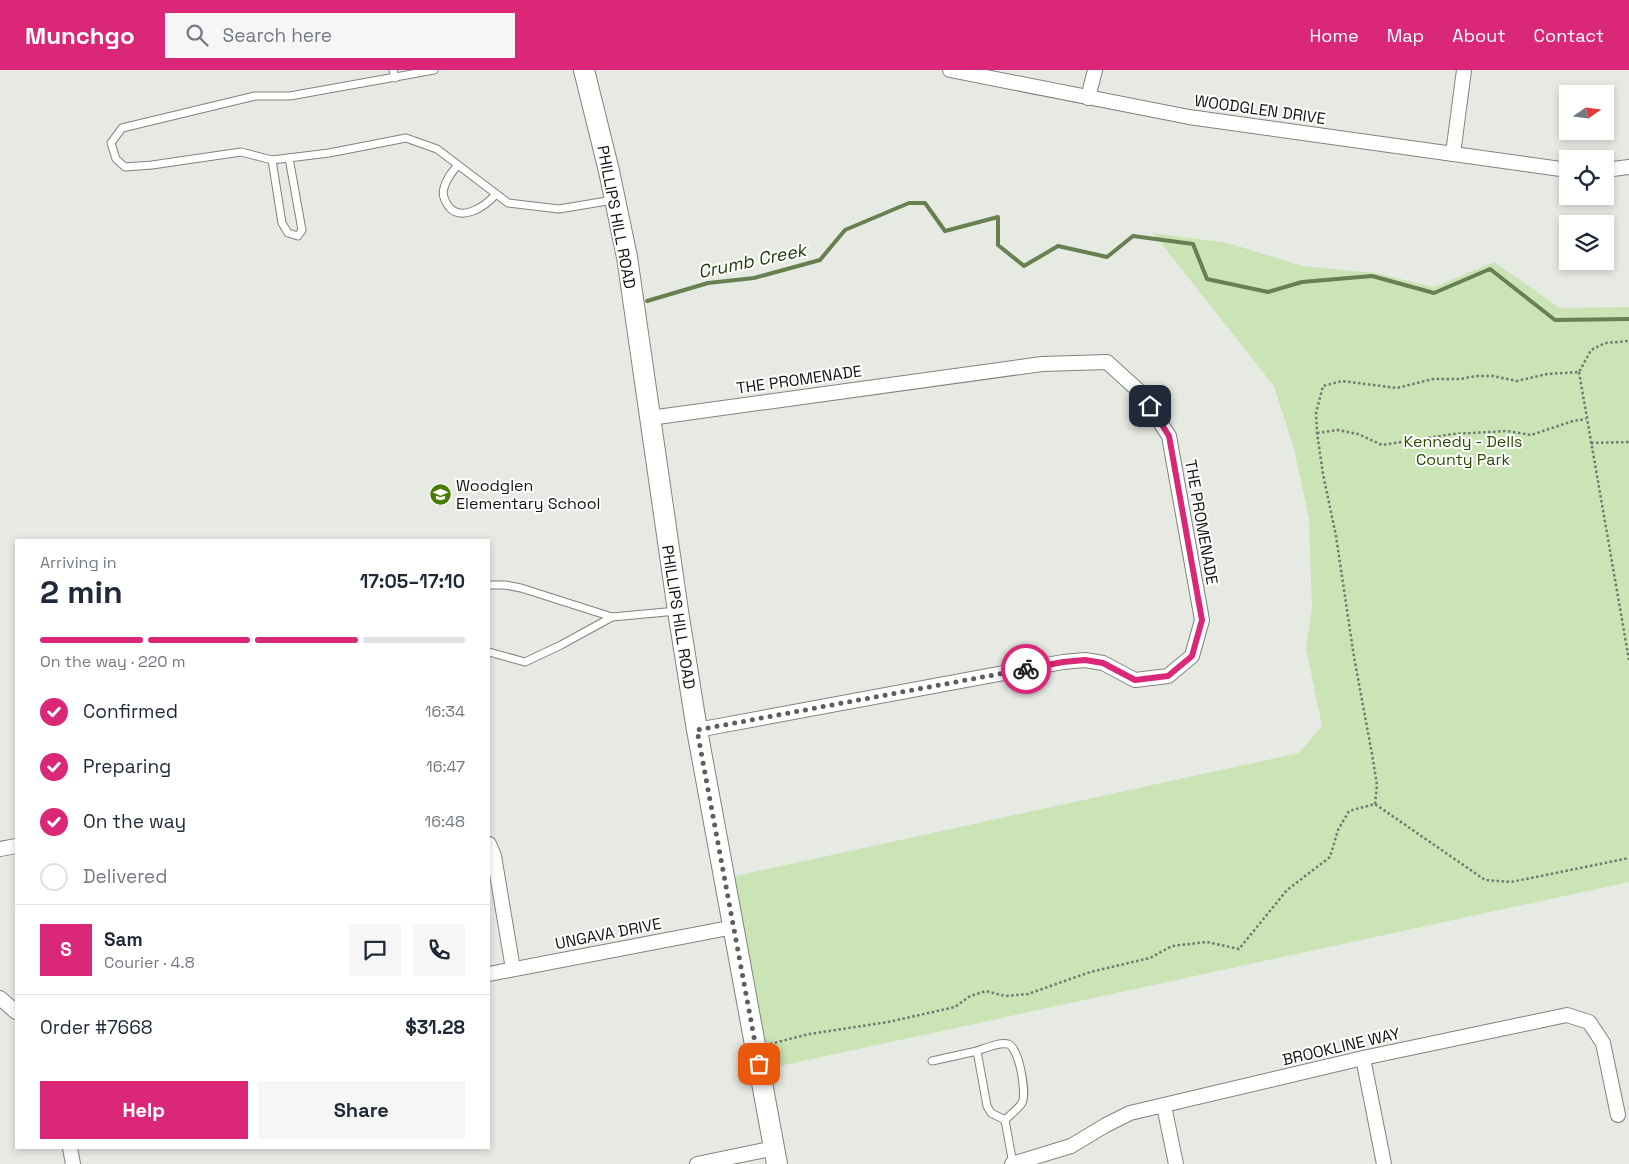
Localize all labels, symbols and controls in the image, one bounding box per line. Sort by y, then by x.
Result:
search box [165,13,515,58]
text: Munchgo [25,20,135,51]
icon: search [183,21,211,49]
text: Search here [223,23,332,48]
text: Home [1310,24,1359,47]
text: Map [1387,24,1424,47]
text: About [1452,24,1506,47]
text: Contact [1534,24,1604,47]
north arrow [1559,85,1614,140]
map controls [1559,85,1614,270]
street label: WOODGLEN DRIVE [1193,90,1327,129]
street label: PHILLIPS HILL ROAD [592,144,641,291]
button: locate [1559,150,1614,205]
button: layers [1559,215,1614,270]
water label: Crumb Creek [696,237,810,283]
street label: THE PROMENADE [735,360,863,399]
pin [1129,385,1171,427]
icon: home [1136,392,1164,420]
park label: Kennedy - Dells County Park [1403,431,1523,470]
street label: THE PROMENADE [1180,458,1223,586]
place label: Woodglen Elementary School [456,475,601,514]
school or university icon: Woodglen Elementary School [428,482,452,506]
street label: PHILLIPS HILL ROAD [657,543,700,691]
text: Arriving in [40,552,117,573]
text: 17:05–17:10 [360,569,465,594]
text: 2 min [40,572,123,612]
courier [1001,644,1051,694]
text: On the way · 220 m [40,651,186,672]
icon: bike [1012,655,1040,683]
icon: check [40,698,68,726]
text: Confirmed [83,699,178,724]
text: 16:34 [425,701,465,722]
icon: check [40,753,68,781]
text: Preparing [83,754,171,779]
text: 16:47 [426,756,465,777]
icon: check [40,808,68,836]
text: On the way [83,809,186,834]
text: 16:48 [425,811,465,832]
text: Delivered [83,864,168,889]
street label: UNGAVA DRIVE [553,913,663,954]
button: chat [349,924,401,976]
button: phone [413,924,465,976]
text: Sam [104,927,143,952]
text: S [60,937,72,962]
text: Courier · 4.8 [104,952,195,973]
text: Order #7668 [40,1015,153,1040]
text: $31.28 [405,1015,465,1040]
street label: BROOKLINE WAY [1280,1023,1402,1070]
pin [738,1043,780,1085]
icon: bag [745,1050,773,1078]
button: Help [40,1081,248,1139]
button: Share [258,1081,465,1139]

